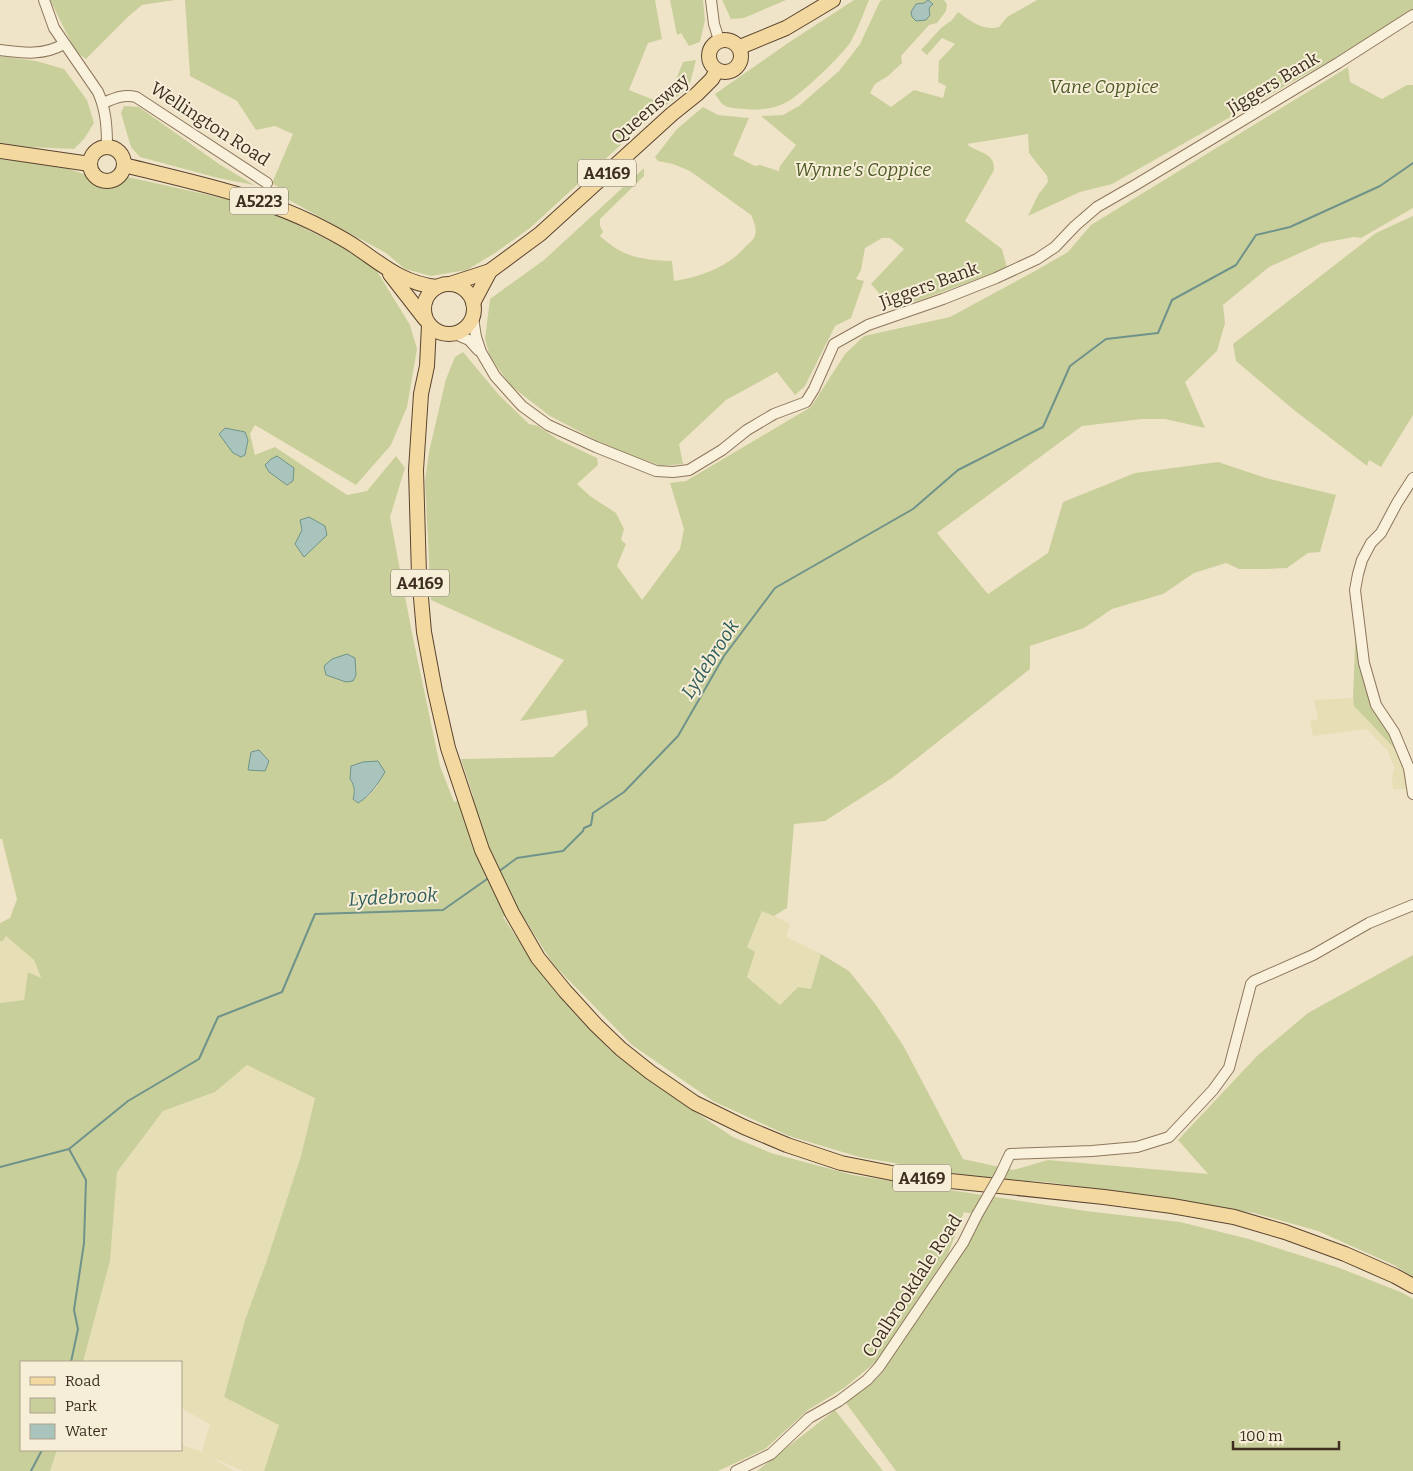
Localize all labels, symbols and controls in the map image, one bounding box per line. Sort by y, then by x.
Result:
street label: Jiggers Bank [1222,46,1324,120]
street label: Queensway [606,69,694,149]
park label: Vane Coppice [1049,76,1159,98]
street label: Wellington Road [146,77,274,171]
park label: Wynne's Coppice [795,159,931,181]
road number: A4169 [578,160,636,187]
road number: A5223 [230,188,288,215]
street label: Jiggers Bank [876,257,982,313]
road number: A4169 [391,570,449,596]
water label: Lydebrook [676,615,744,703]
water label: Lydebrook [348,883,439,911]
road number: A4169 [893,1164,951,1192]
street label: Coalbrookdale Road [858,1210,967,1362]
legend [20,1361,182,1451]
text: Road [65,1372,100,1390]
text: Park [65,1397,97,1415]
scale bar [1233,1418,1339,1450]
text: Water [65,1422,108,1440]
text: 100 m [1240,1427,1283,1445]

